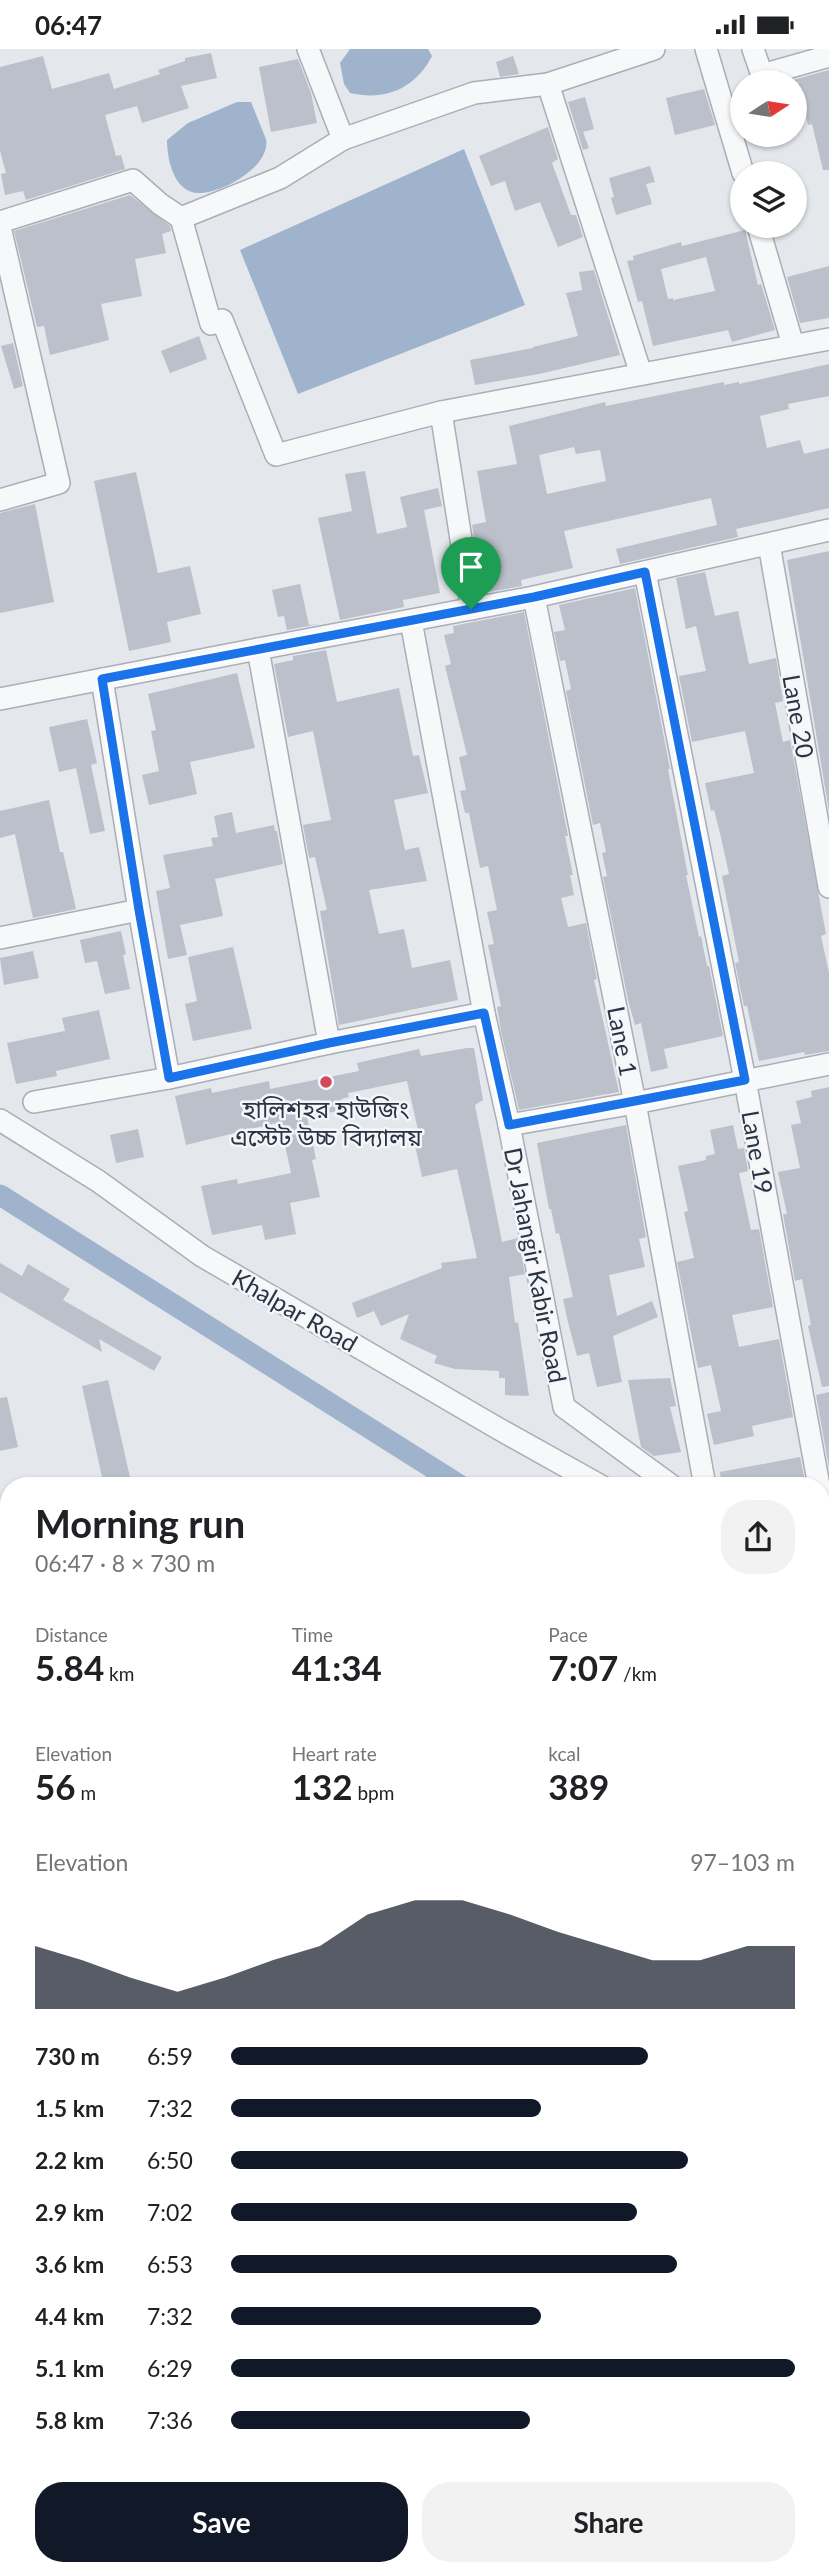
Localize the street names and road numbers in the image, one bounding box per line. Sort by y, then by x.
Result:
street label: Lane 20 [777,672,821,760]
street label: Lane 1 [602,1004,644,1078]
street label: Lane 19 [736,1108,780,1196]
street label: Dr Jahangir Kabir Road [499,1145,573,1385]
street label: Khalpar Road [227,1262,363,1358]

